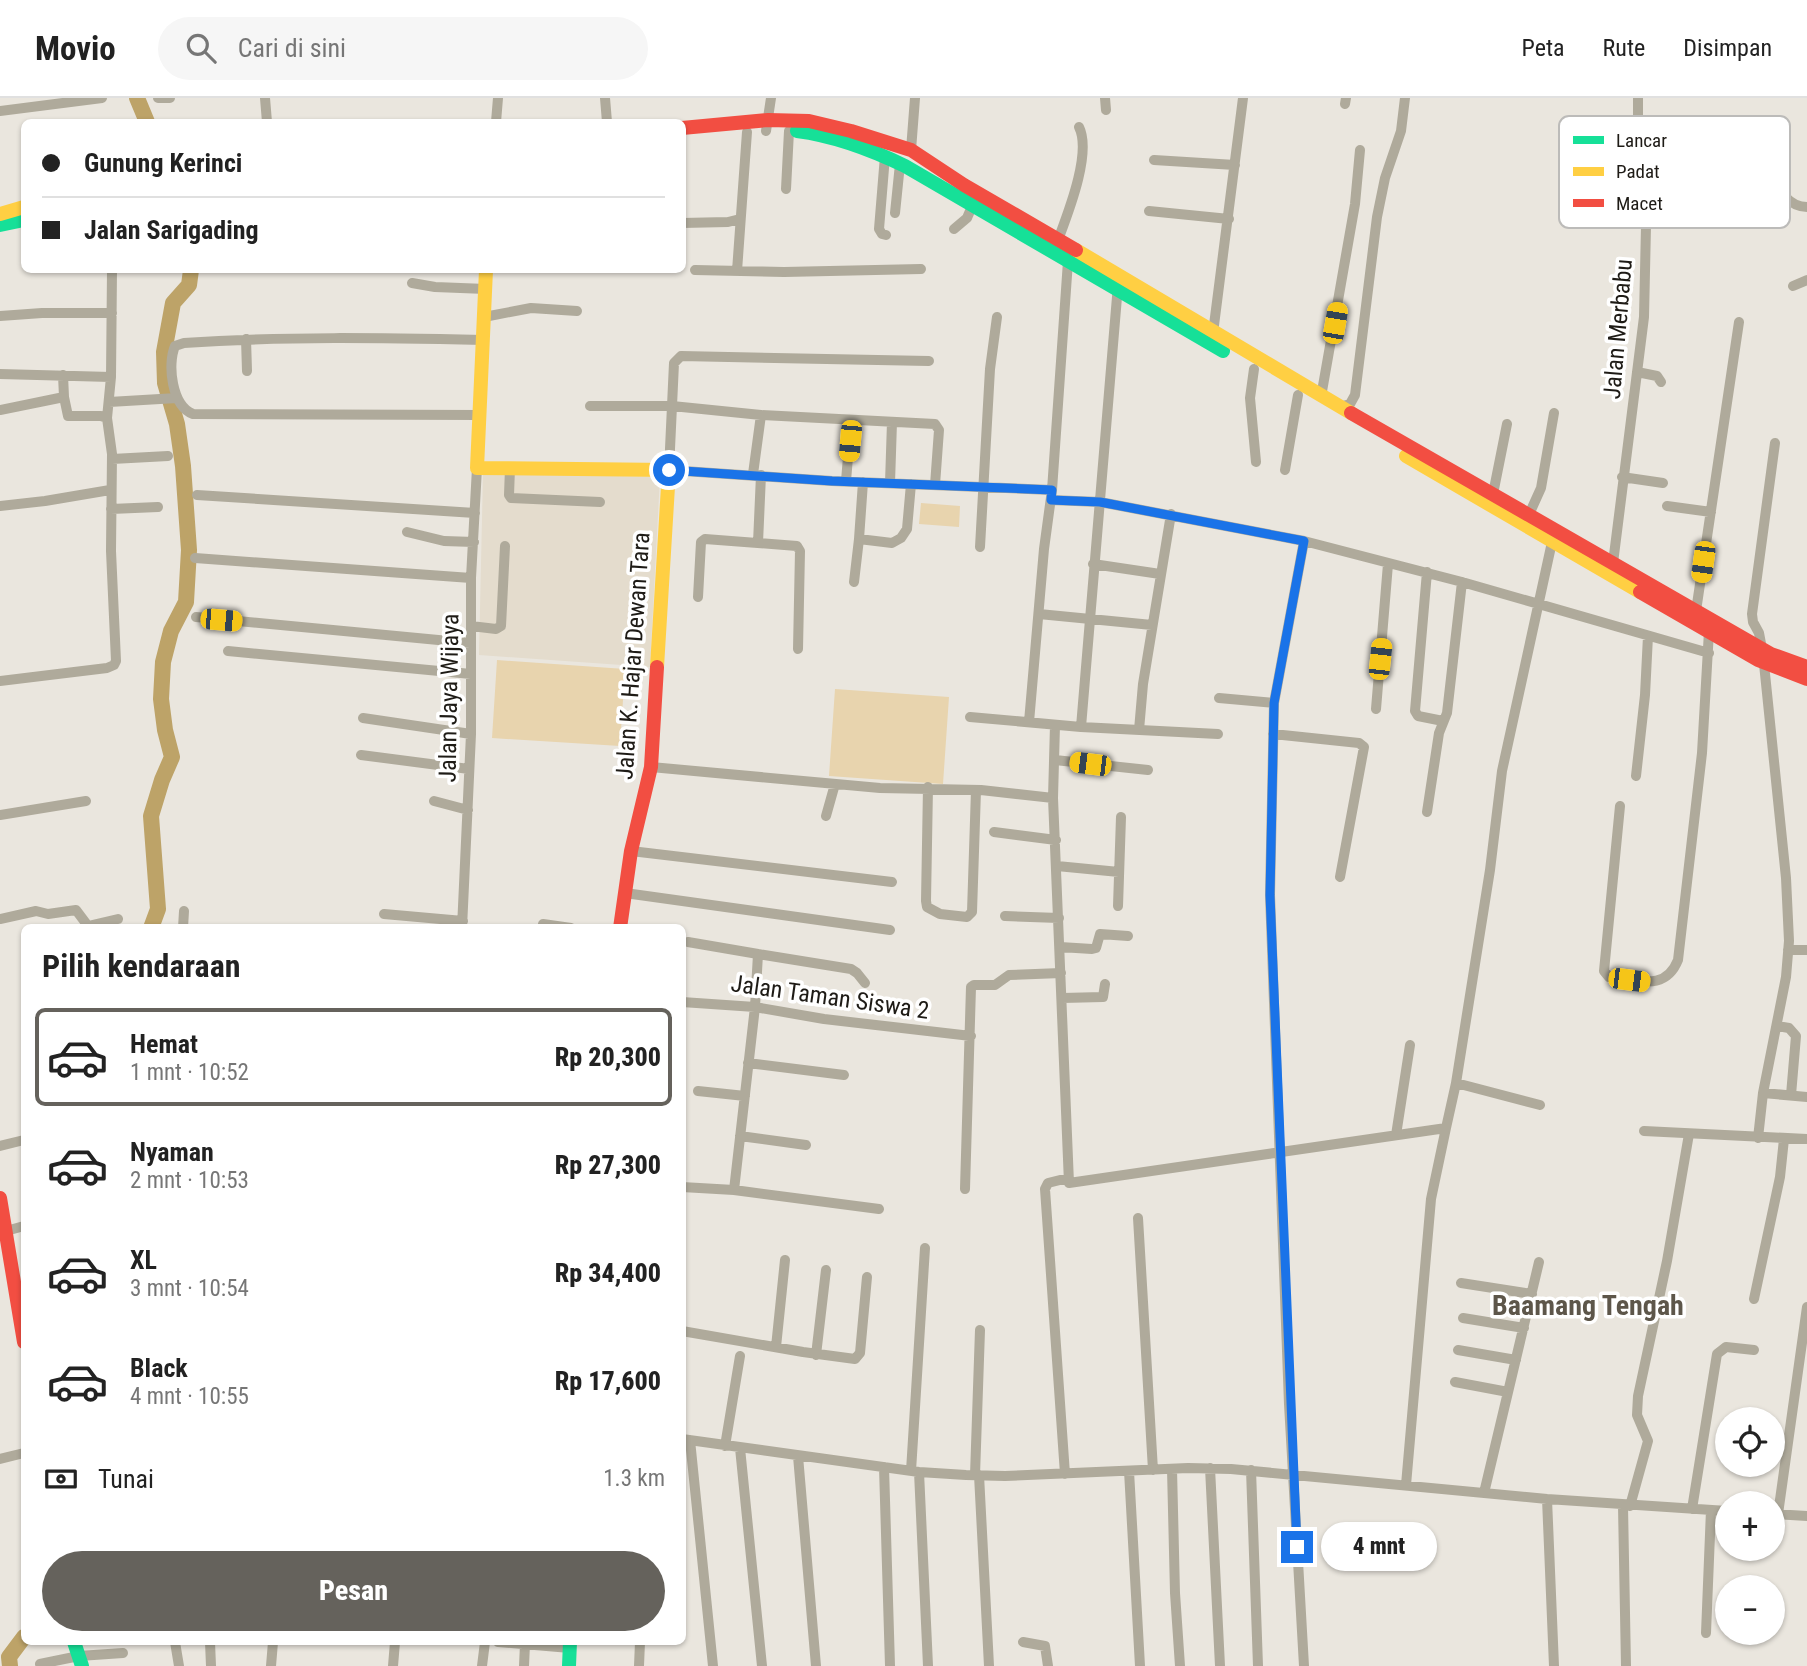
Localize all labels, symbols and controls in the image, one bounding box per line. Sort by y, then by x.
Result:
search box [158,17,648,80]
text: Movio [35,29,116,68]
icon: search [182,29,220,67]
text: Cari di sini [238,33,346,63]
text: Peta [1522,34,1565,62]
text: Rute [1603,34,1645,62]
text: Disimpan [1683,34,1772,62]
legend [1559,116,1790,228]
text: Lancar [1616,129,1667,152]
text: Gunung Kerinci [84,148,242,178]
text: Padat [1616,160,1660,183]
text: Macet [1616,192,1663,215]
text: Jalan Sarigading [84,215,259,245]
street label: Jalan Merbabu [1598,258,1638,400]
car [1322,300,1349,346]
car [838,419,863,463]
route start [653,454,685,486]
street label: Jalan K. Hajar Dewan Tara [610,531,656,781]
car [1690,540,1717,584]
car [200,608,243,632]
street label: Jalan Jaya Wijaya [434,613,464,783]
car [1368,637,1393,681]
car [1068,751,1113,777]
text: Pilih kendaraan [42,947,241,985]
car [1607,967,1652,993]
street label: Jalan Taman Siswa 2 [729,969,931,1025]
icon: car [46,1026,109,1089]
text: Hemat [130,1029,198,1059]
text: Rp 20,300 [555,1042,661,1072]
text: 1 mnt · 10:52 [130,1059,249,1086]
icon: car [46,1134,109,1197]
text: Nyaman [130,1137,214,1167]
text: Rp 27,300 [555,1150,661,1180]
text: 2 mnt · 10:53 [130,1167,249,1194]
icon: car [46,1242,109,1305]
text: XL [130,1245,157,1275]
text: Rp 34,400 [555,1258,661,1288]
text: 3 mnt · 10:54 [130,1275,249,1302]
district label: Baamang Tengah [1492,1289,1684,1322]
icon: car [46,1350,109,1413]
text: Black [130,1353,188,1383]
text: Rp 17,600 [555,1366,661,1396]
text: 4 mnt · 10:55 [130,1383,249,1410]
map controls [1715,1407,1785,1645]
button: locate [1715,1407,1785,1477]
icon: cash [42,1460,80,1498]
text: Tunai [98,1464,154,1494]
text: 1.3 km [603,1465,665,1492]
button: + [1715,1491,1785,1561]
callout: 4 mnt [1322,1522,1437,1572]
route end [1281,1531,1313,1563]
text: 4 mnt [1353,1533,1405,1560]
button: Pesan [42,1551,665,1631]
button: − [1715,1575,1785,1645]

